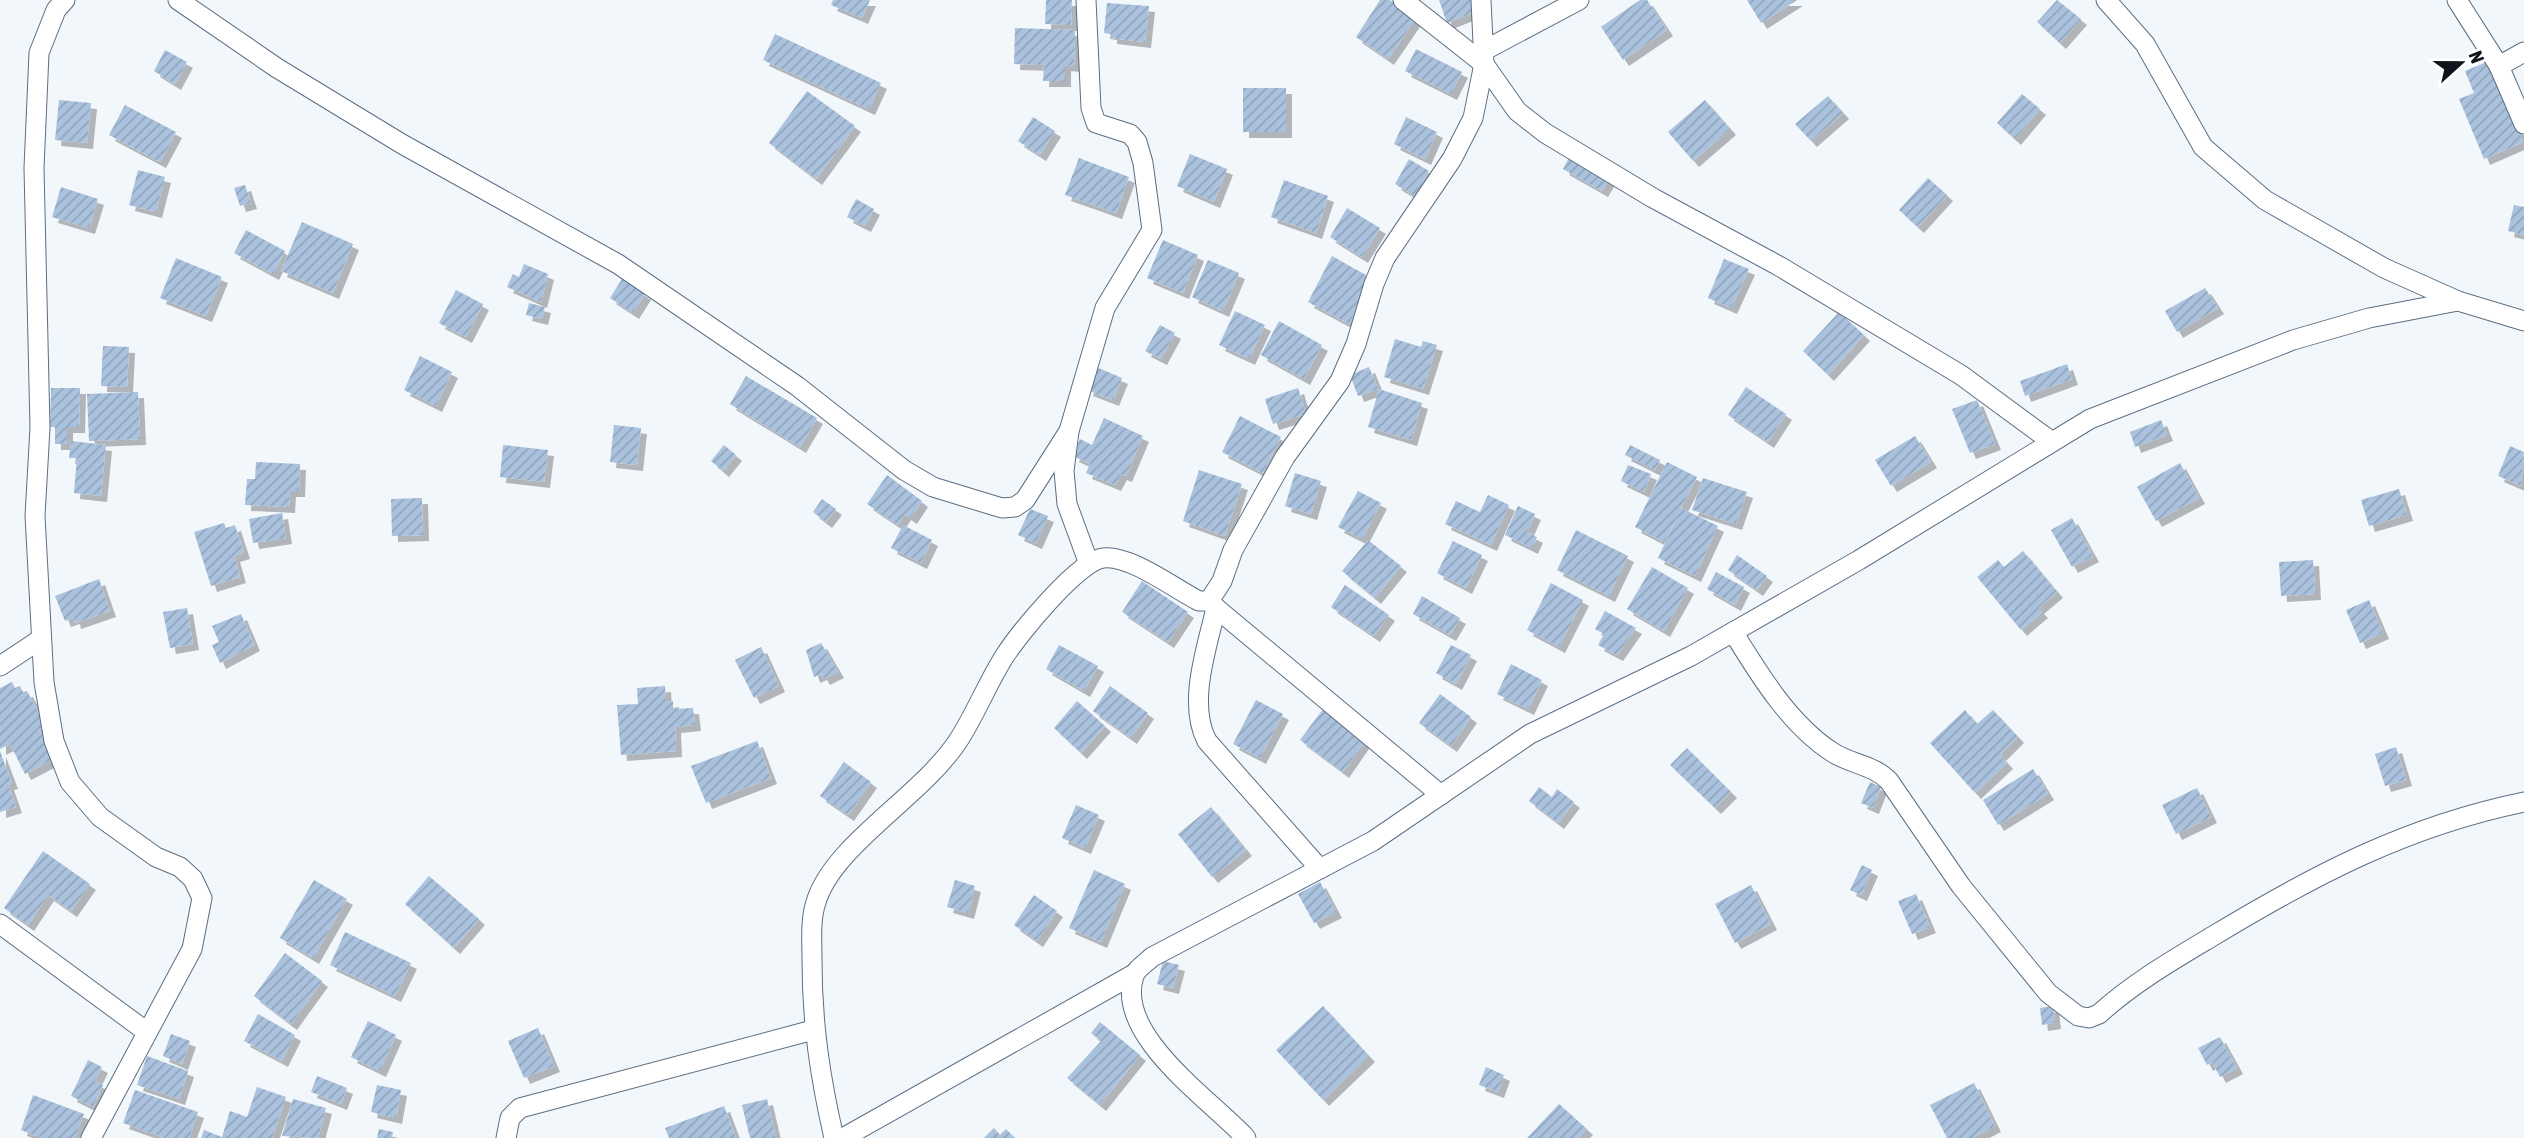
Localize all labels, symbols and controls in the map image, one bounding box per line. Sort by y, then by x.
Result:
north arrow [2426,28,2496,98]
text: N [2465,48,2489,66]

